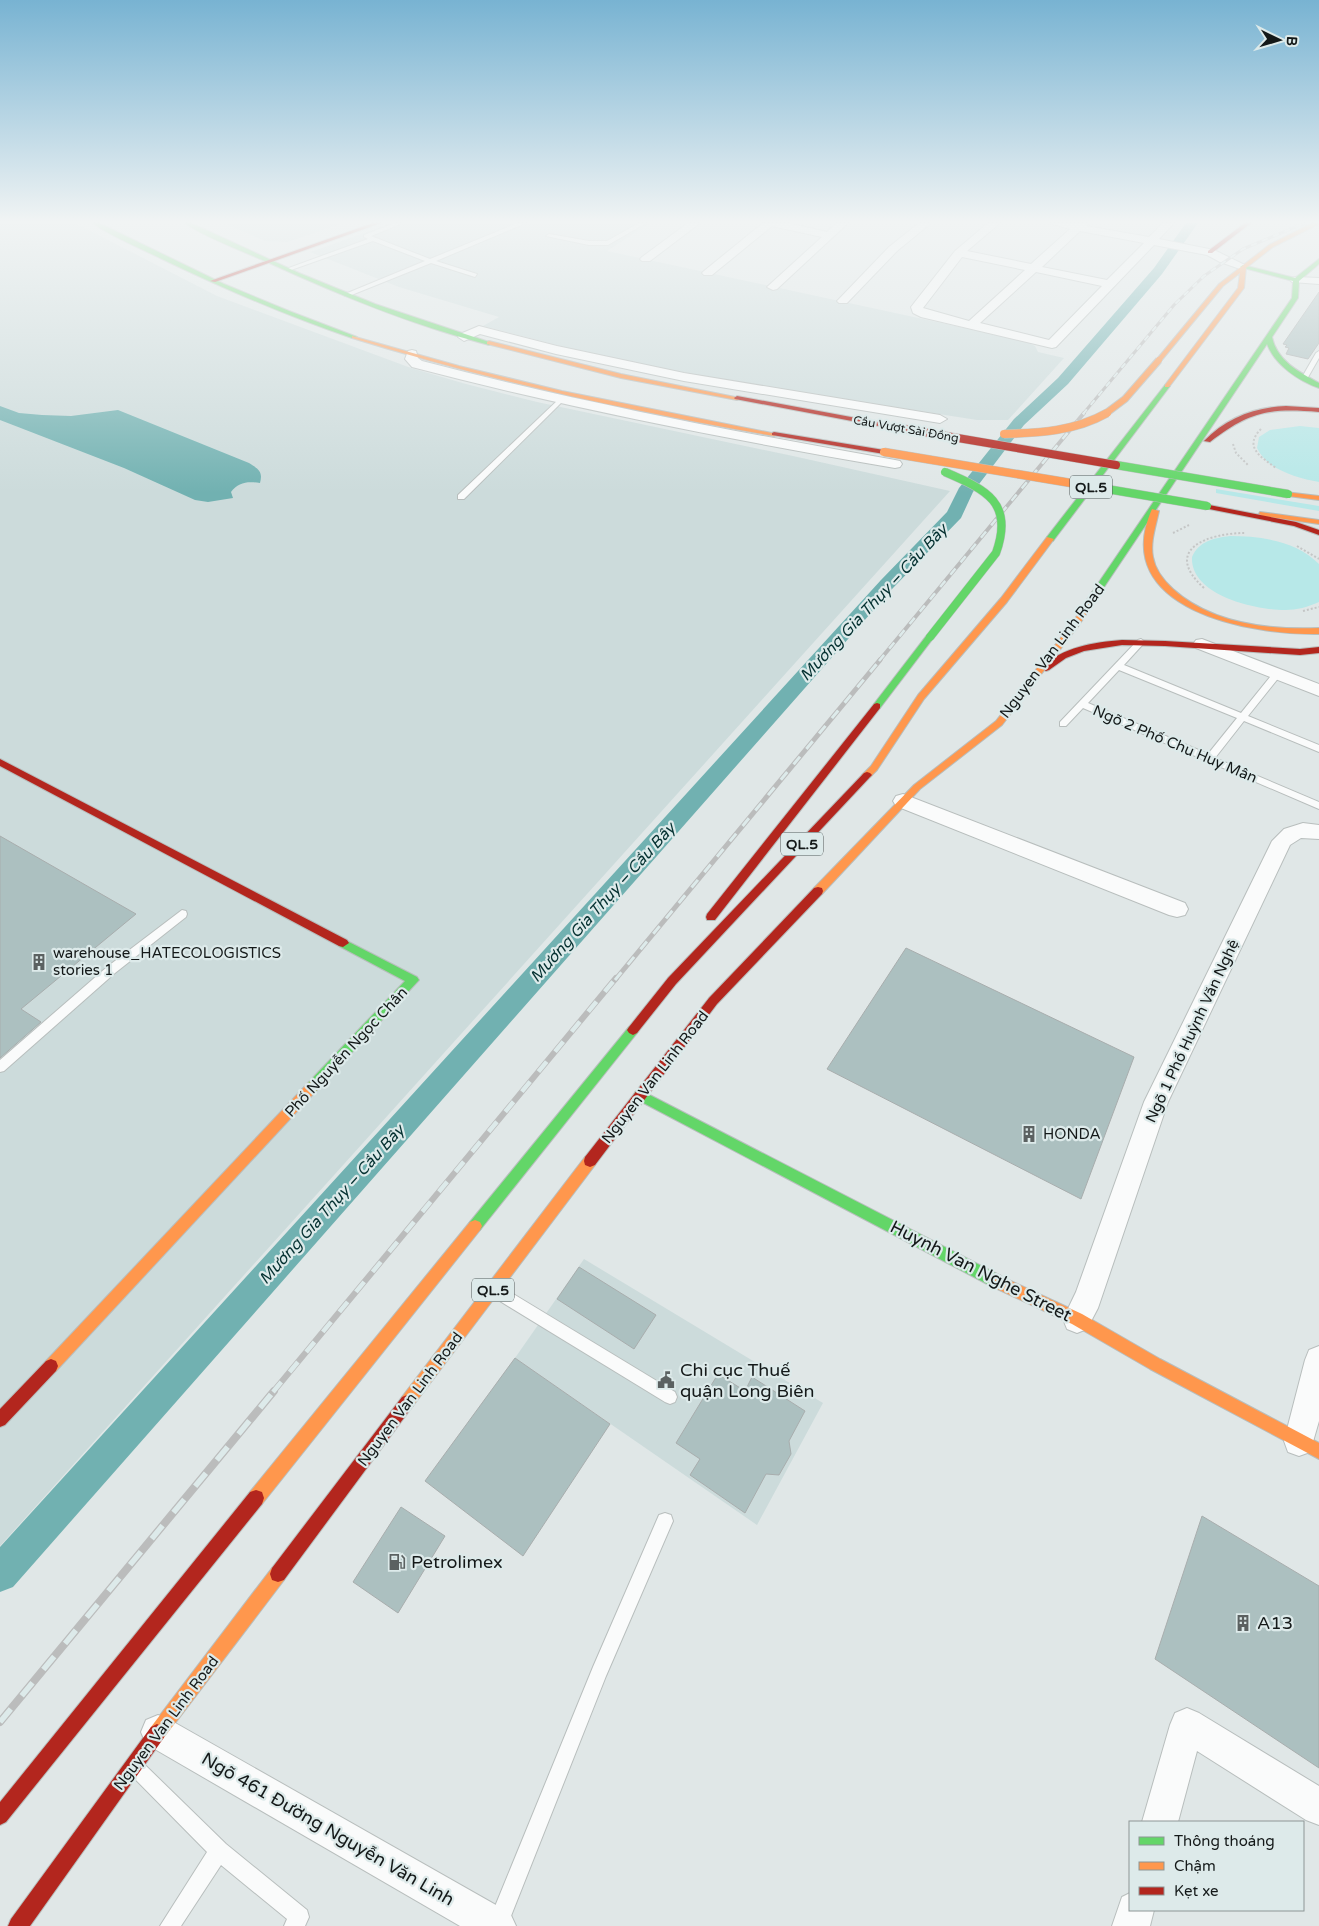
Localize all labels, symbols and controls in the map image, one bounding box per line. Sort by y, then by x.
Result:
north arrow [1254,15,1304,65]
text: B [1283,36,1300,47]
street label: Cầu Vượt Sài Đồng [852,413,960,445]
road number: QL.5 [1070,476,1112,498]
water label: Mương Gia Thụy – Cầu Bây [796,518,953,685]
street label: Nguyen Van Linh Road [996,580,1108,722]
street label: Ngõ 2 Phố Chu Huy Mân [1090,701,1260,787]
water label: Mương Gia Thụy – Cầu Bây [526,817,681,986]
road number: QL.5 [781,832,823,856]
street label: Ngõ 1 Phố Huỳnh Văn Nghệ [1142,936,1242,1126]
place label: warehouse_HATECOLOGISTICS stories 1 [53,944,281,979]
building icon: warehouse_HATECOLOGISTICS stories 1 [29,952,49,972]
street label: Phố Nguyễn Ngọc Chân [281,983,411,1121]
street label: Nguyen Van Linh Road [598,1007,712,1147]
water label: Mương Gia Thụy – Cầu Bây [255,1119,410,1288]
building icon: HONDA [1019,1124,1039,1144]
place label: HONDA [1043,1125,1101,1143]
street label: Huynh Van Nghe Street [887,1216,1076,1326]
road number: QL.5 [472,1278,514,1302]
street label: Nguyen Van Linh Road [354,1328,466,1470]
place label: Chi cục Thuế quận Long Biên [680,1359,814,1402]
public building icon: Chi cục Thuế quận Long Biên [656,1370,676,1390]
place label: Petrolimex [411,1551,503,1573]
fuel station icon: Petrolimex [387,1552,407,1572]
place label: A13 [1257,1612,1293,1634]
building icon: A13 [1233,1613,1253,1633]
street label: Nguyen Van Linh Road [110,1652,222,1794]
street label: Ngõ 461 Đường Nguyễn Văn Linh [198,1747,458,1911]
legend [1129,1821,1304,1911]
text: Thông thoáng [1174,1832,1275,1850]
text: Chậm [1174,1857,1216,1875]
text: Kẹt xe [1174,1882,1219,1900]

